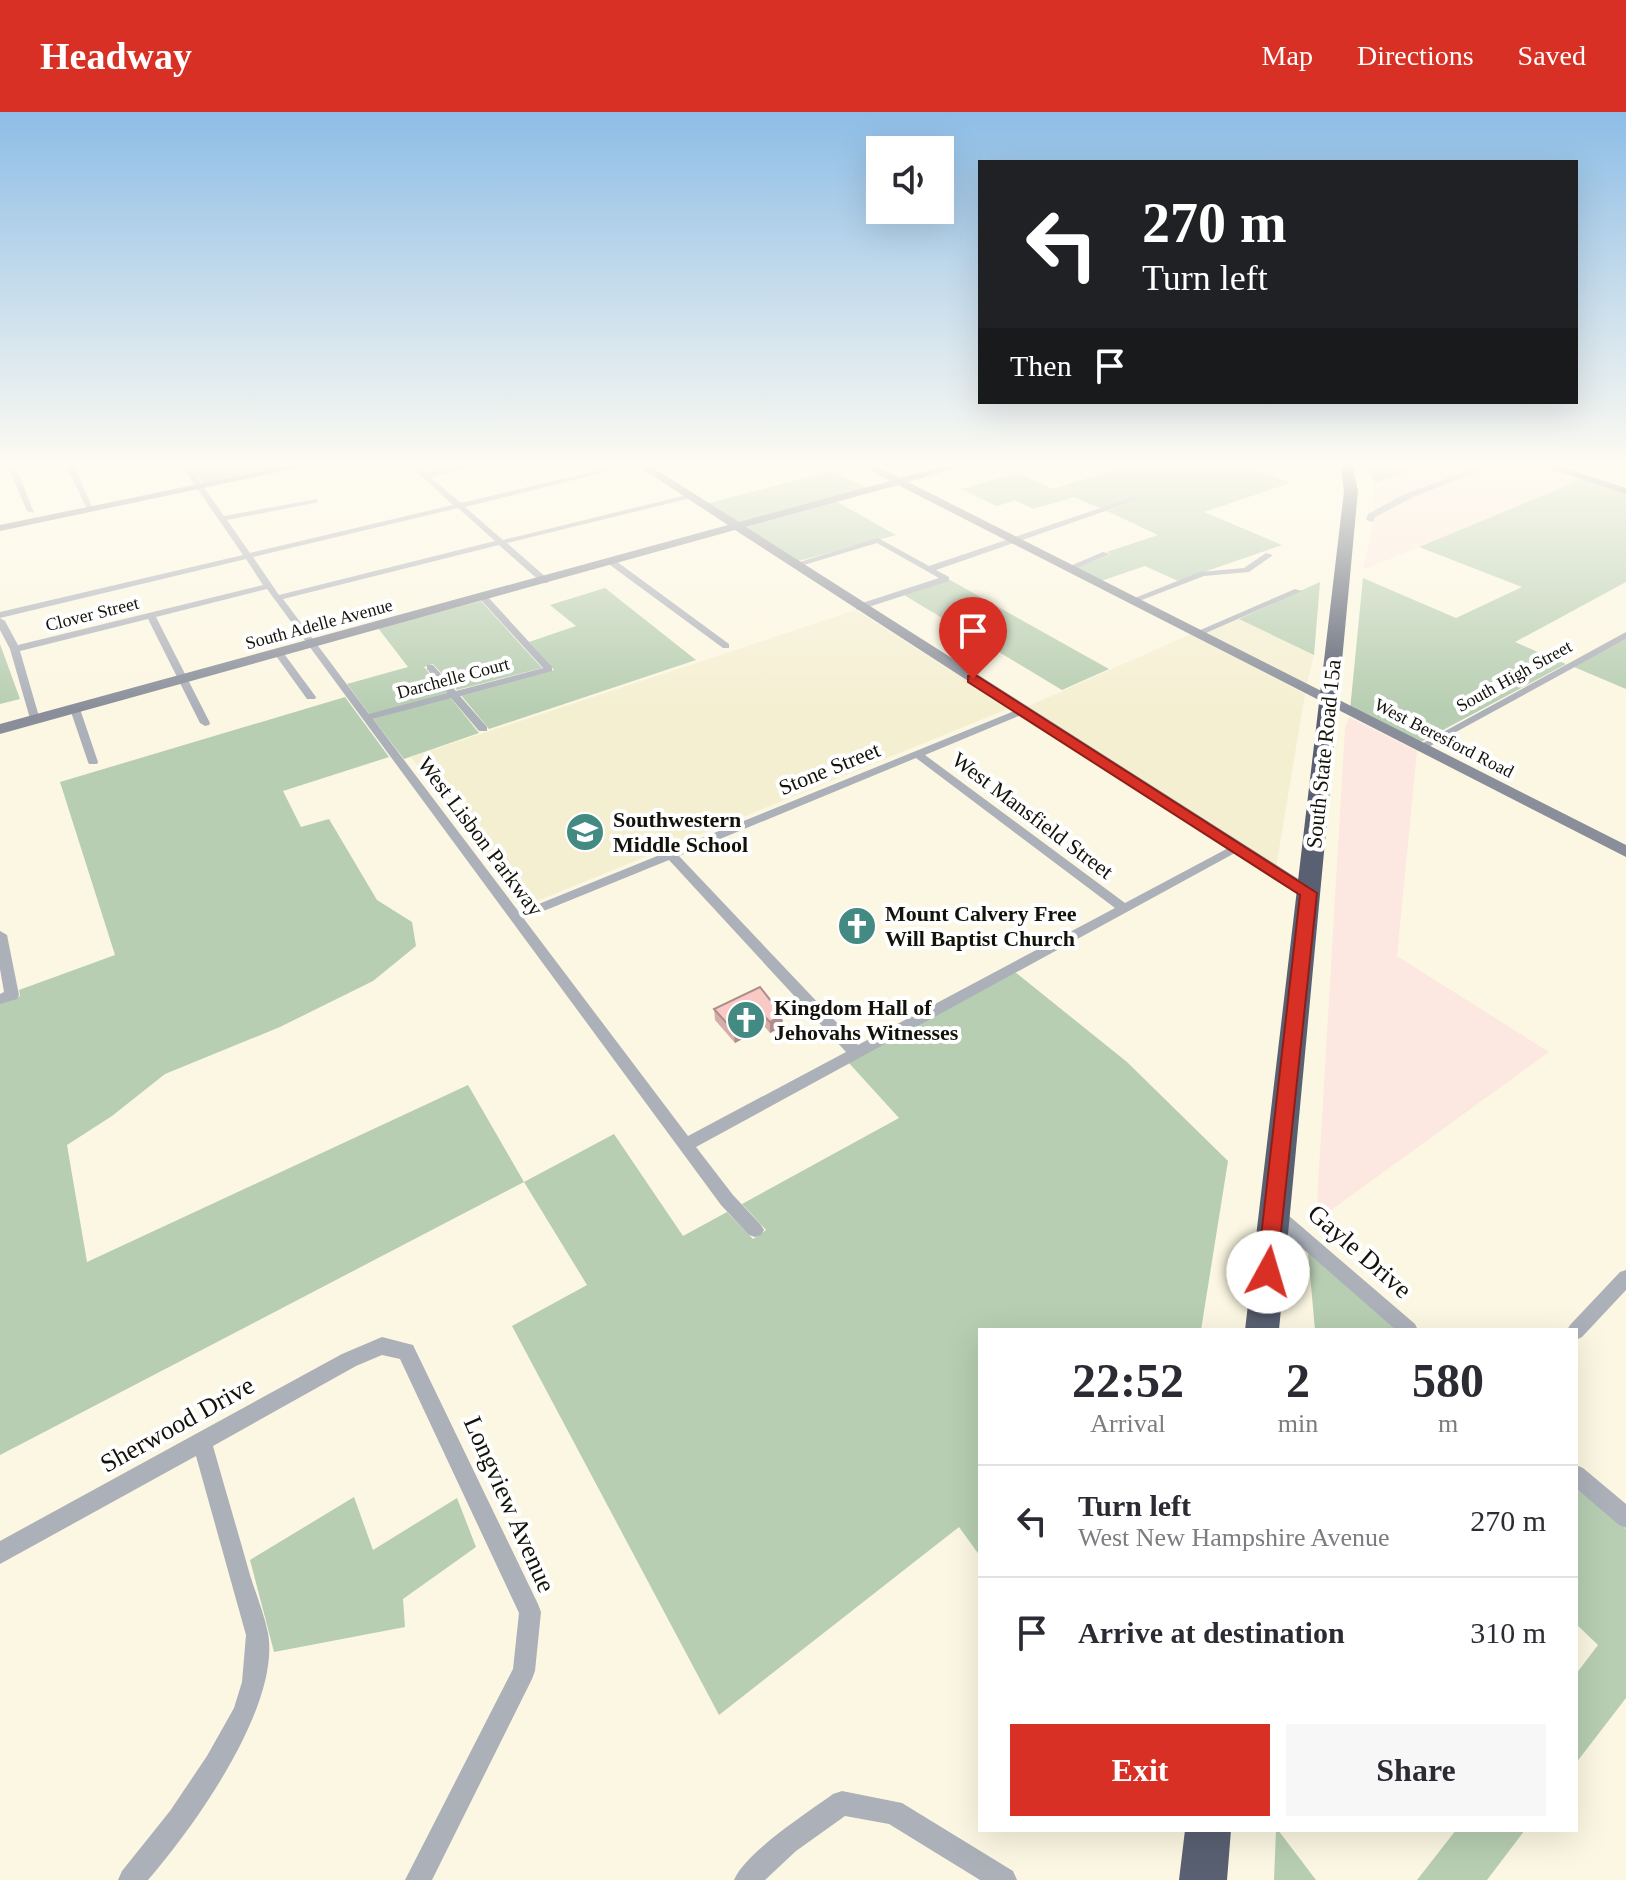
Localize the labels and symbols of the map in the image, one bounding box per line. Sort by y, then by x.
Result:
street label: Clover Street [43,593,141,635]
street label: South Adelle Avenue [243,595,395,653]
pin [939,597,1007,679]
street label: South High Street [1453,636,1575,716]
street label: Darchelle Court [395,653,511,703]
street label: South State Road 15a [1301,658,1346,850]
street label: West Beresford Road [1371,694,1517,782]
street label: Stone Street [775,737,883,800]
street label: West Mansfield Street [947,747,1118,884]
street label: West Lisbon Parkway [413,752,549,921]
place label: Southwestern Middle School [613,807,748,857]
school or university icon: Southwestern Middle School [564,811,606,853]
place label: Mount Calvery Free Will Baptist Church [885,901,1077,951]
church icon: Mount Calvery Free Will Baptist Church [836,905,878,947]
place label: Kingdom Hall of Jehovahs Witnesses [774,995,959,1045]
church icon: Kingdom Hall of Jehovahs Witnesses [725,999,767,1041]
street label: Gayle Drive [1302,1199,1417,1304]
position arrow [1226,1230,1310,1314]
street label: Sherwood Drive [95,1370,259,1479]
street label: Longview Avenue [458,1412,561,1597]

